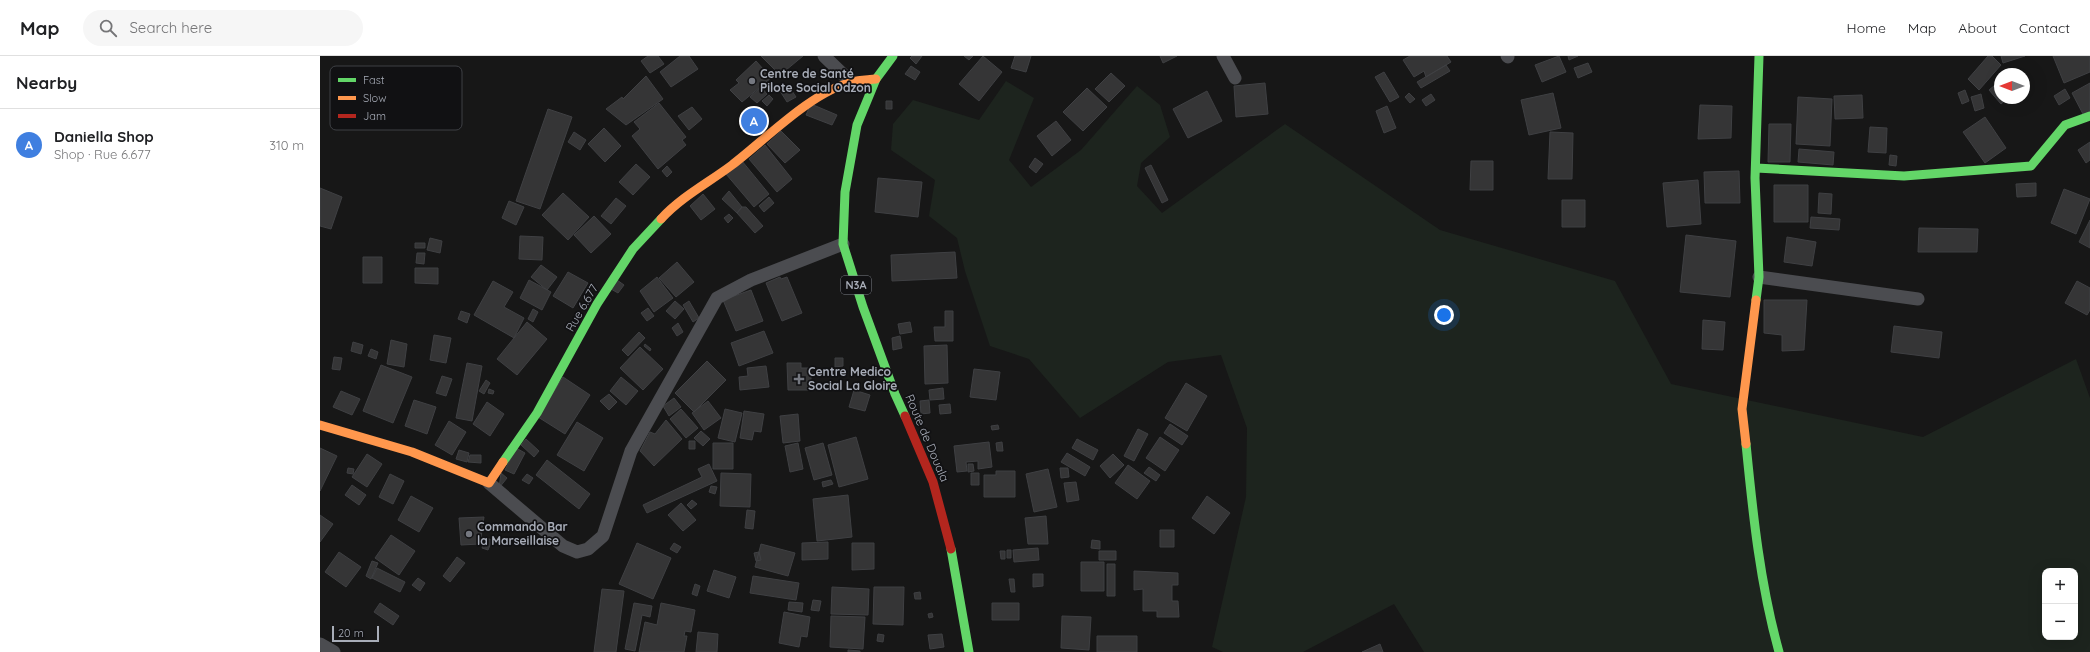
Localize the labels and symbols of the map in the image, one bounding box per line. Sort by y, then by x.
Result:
legend [330,66,462,130]
place label: Centre de Santé Pilote Social Odzon [760,66,871,95]
north arrow [1994,68,2030,104]
text: Fast [363,73,385,87]
marker: Centre de Santé Pilote Social Odzon [747,76,757,86]
text: Slow [363,91,387,105]
pin: A [741,106,767,136]
text: Jam [363,109,386,123]
road number: N3A [841,276,871,294]
street label: Rue 6.677 [562,281,601,334]
your location [1434,305,1454,325]
place label: Centre Medico Social La Gloire [808,364,897,393]
marker: Centre Medico Social La Gloire [793,373,805,385]
street label: Route de Douala [902,392,953,484]
place label: Commando Bar la Marseillaise [477,519,568,548]
marker: Commando Bar la Marseillaise [464,529,474,539]
scale bar [332,624,379,643]

